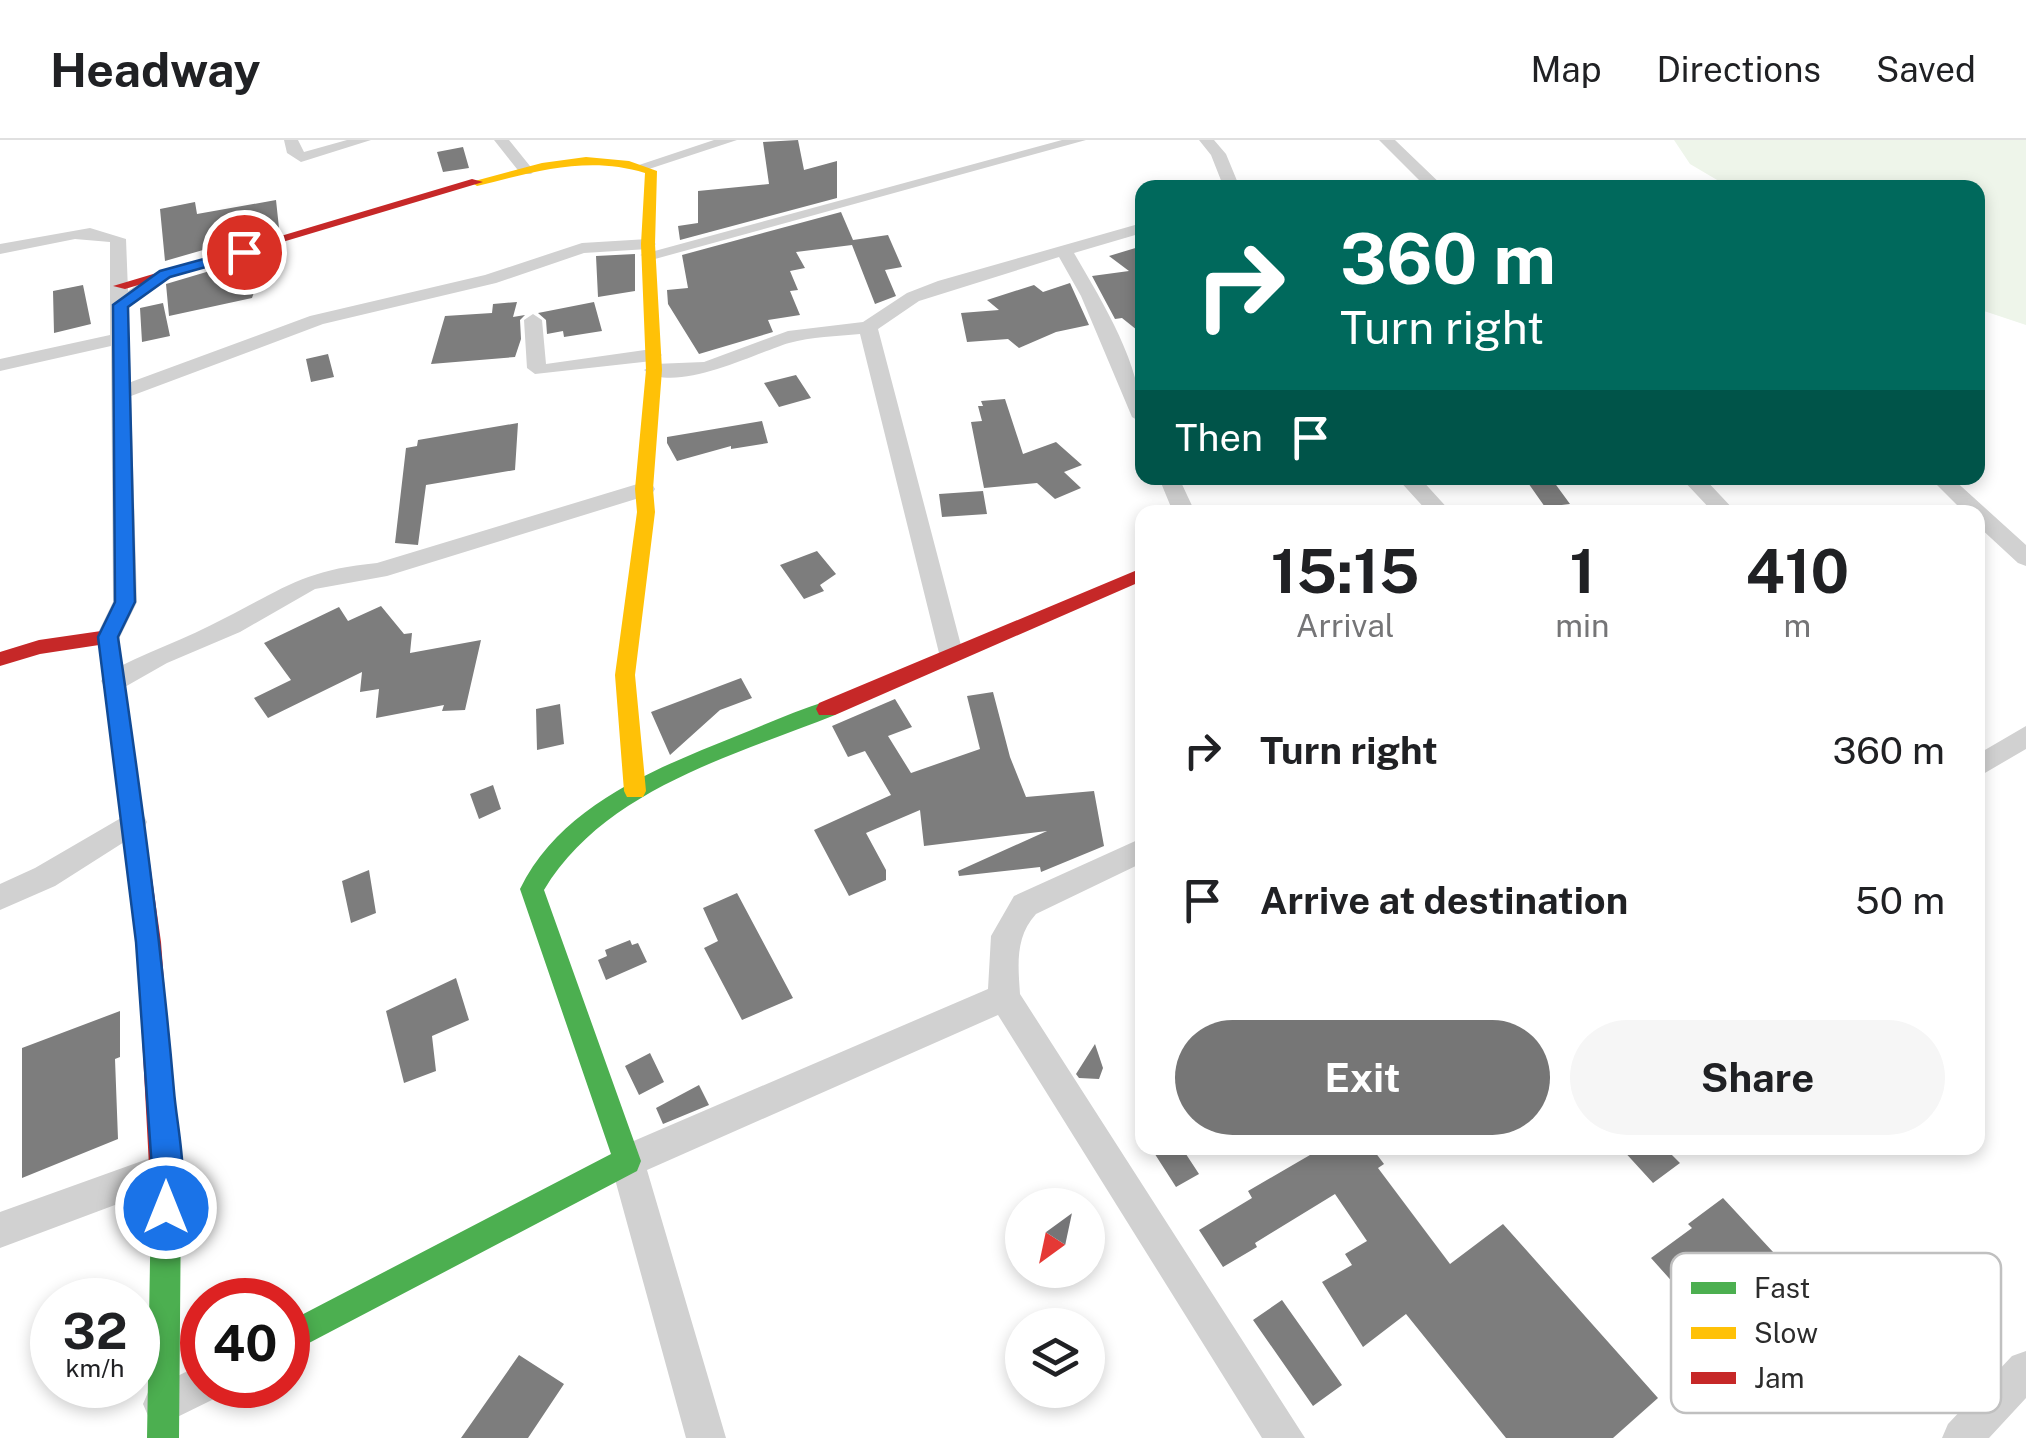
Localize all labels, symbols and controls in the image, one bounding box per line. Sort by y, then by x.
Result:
text: Headway [50,41,261,98]
text: Map [1530,49,1601,90]
text: Directions [1656,49,1821,90]
text: Saved [1876,49,1976,90]
pin [202,210,287,295]
text: 360 m [1340,217,1556,300]
icon: right [1175,220,1305,350]
icon: arrive [217,225,272,280]
text: Turn right [1340,301,1544,354]
icon: arrive [1283,410,1338,465]
text: Then [1175,415,1263,460]
text: 15:15 [1271,536,1419,607]
text: 1 [1570,536,1595,607]
text: 410 [1745,536,1849,607]
text: Arrival [1296,607,1395,644]
text: min [1555,607,1610,644]
text: m [1783,607,1811,644]
icon: right [1175,723,1230,778]
text: Turn right [1260,728,1438,773]
text: 360 m [1833,728,1945,773]
icon: arrive [1175,873,1230,928]
text: Arrive at destination [1260,878,1628,923]
text: 50 m [1855,878,1945,923]
button: Exit [1175,1020,1550,1135]
button: Share [1570,1020,1945,1135]
position arrow [114,1156,218,1260]
north arrow [1005,1188,1105,1288]
map controls [1005,1188,1105,1408]
legend [1671,1253,2001,1413]
text: Fast [1754,1271,1810,1304]
speed limit sign: 40 [180,1278,310,1408]
text: 32 [62,1301,128,1360]
button: layers [1005,1308,1105,1408]
text: Slow [1754,1316,1818,1349]
text: km/h [66,1353,124,1383]
text: Jam [1754,1361,1805,1394]

